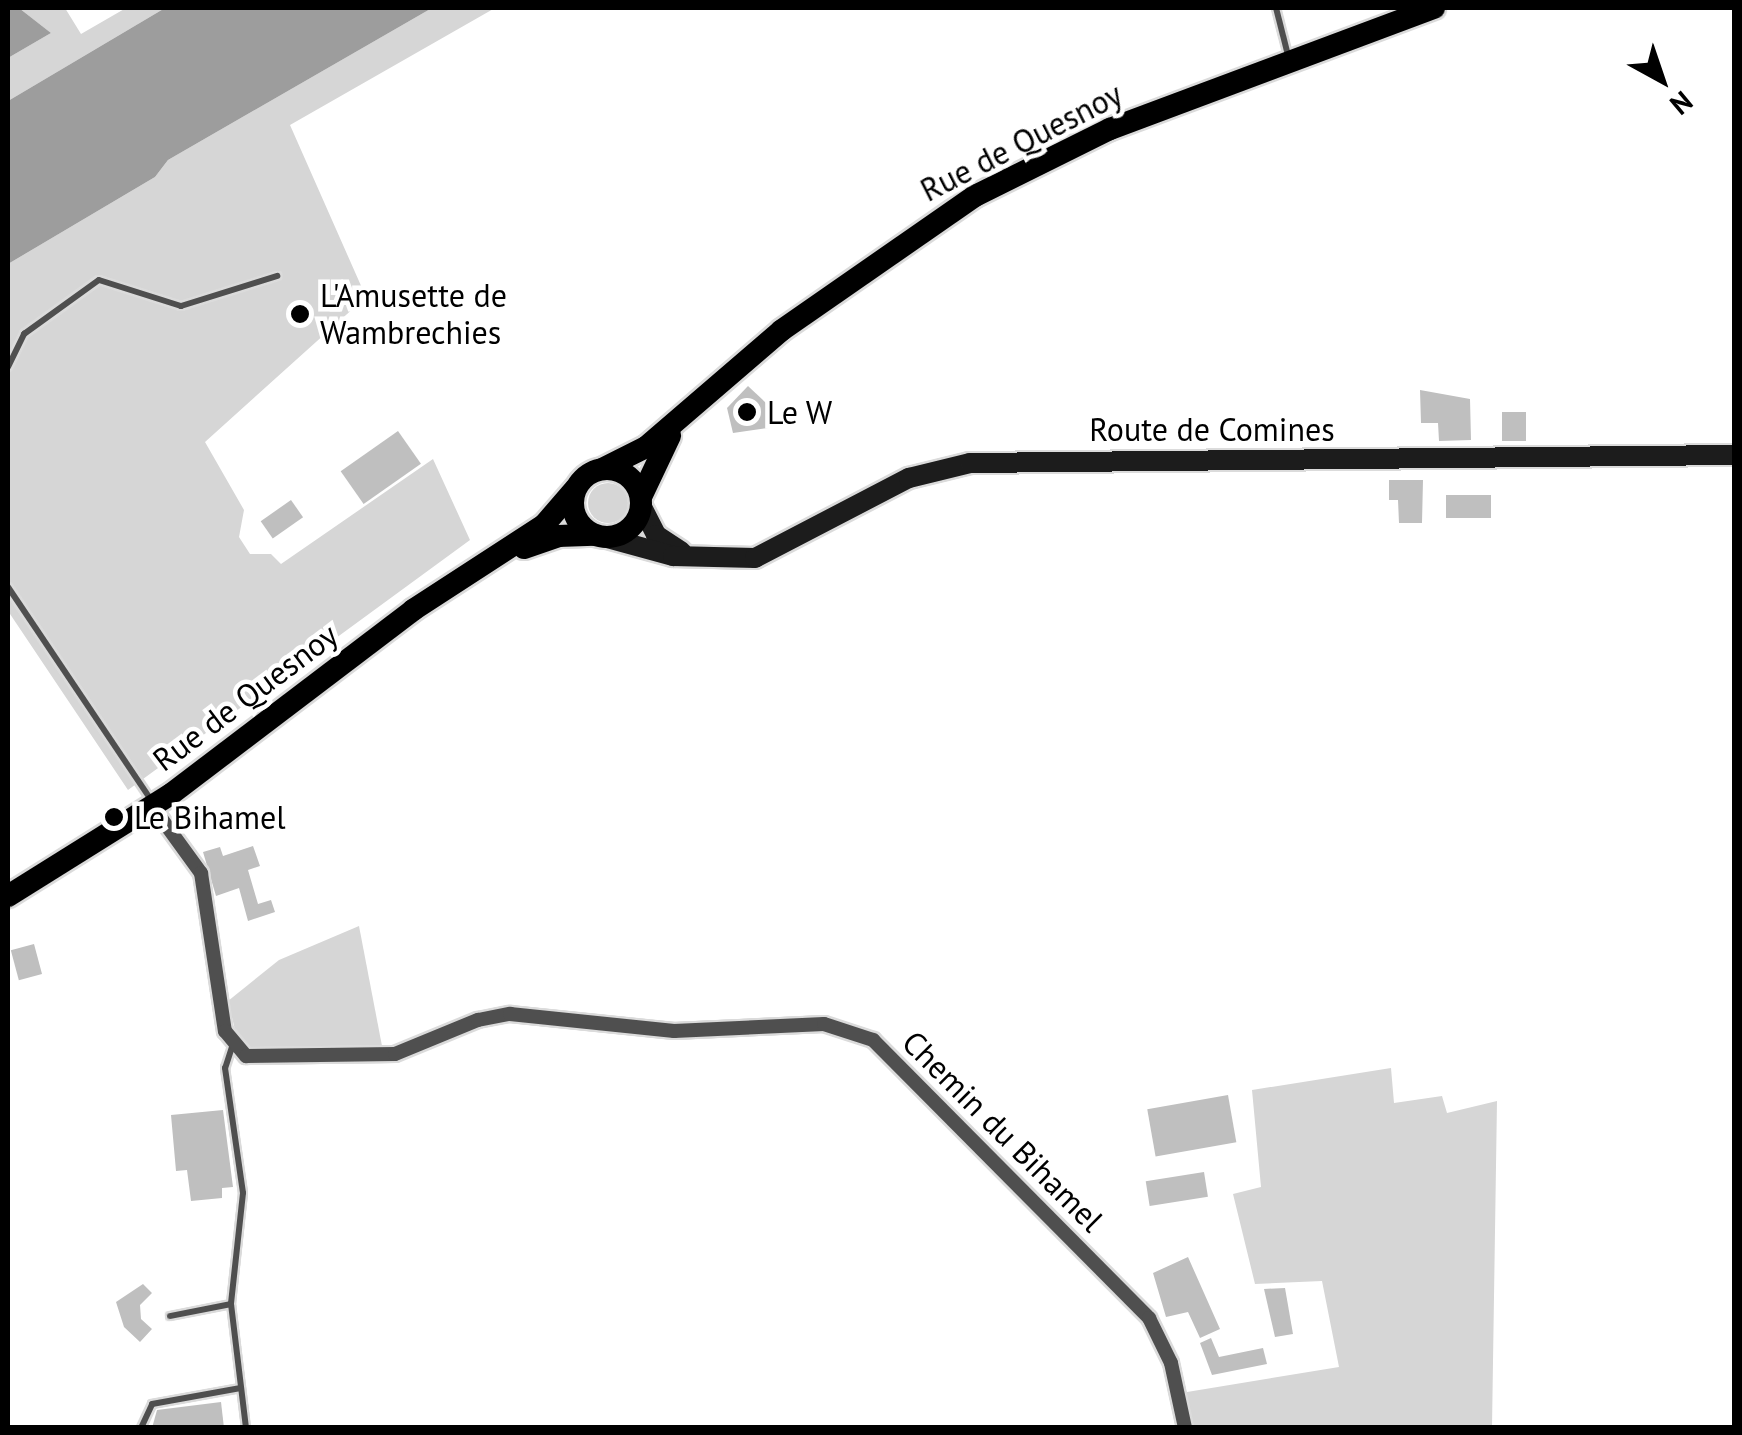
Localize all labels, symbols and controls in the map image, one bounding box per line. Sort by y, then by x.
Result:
north arrow [1612,30,1712,130]
street label: Rue de Quesnoy [914,75,1128,209]
text: N [1663,83,1701,123]
place label: L'Amusette de Wambrechies [320,277,507,352]
marker: L'Amusette de Wambrechies [289,303,311,325]
place label: Le W [767,393,833,431]
marker: Le W [736,401,758,423]
street label: Route de Comines [1089,410,1335,448]
street label: Rue de Quesnoy [145,615,345,779]
place label: Le Bihamel [134,798,286,836]
marker: Le Bihamel [103,806,125,828]
street label: Chemin du Bihamel [895,1023,1111,1239]

